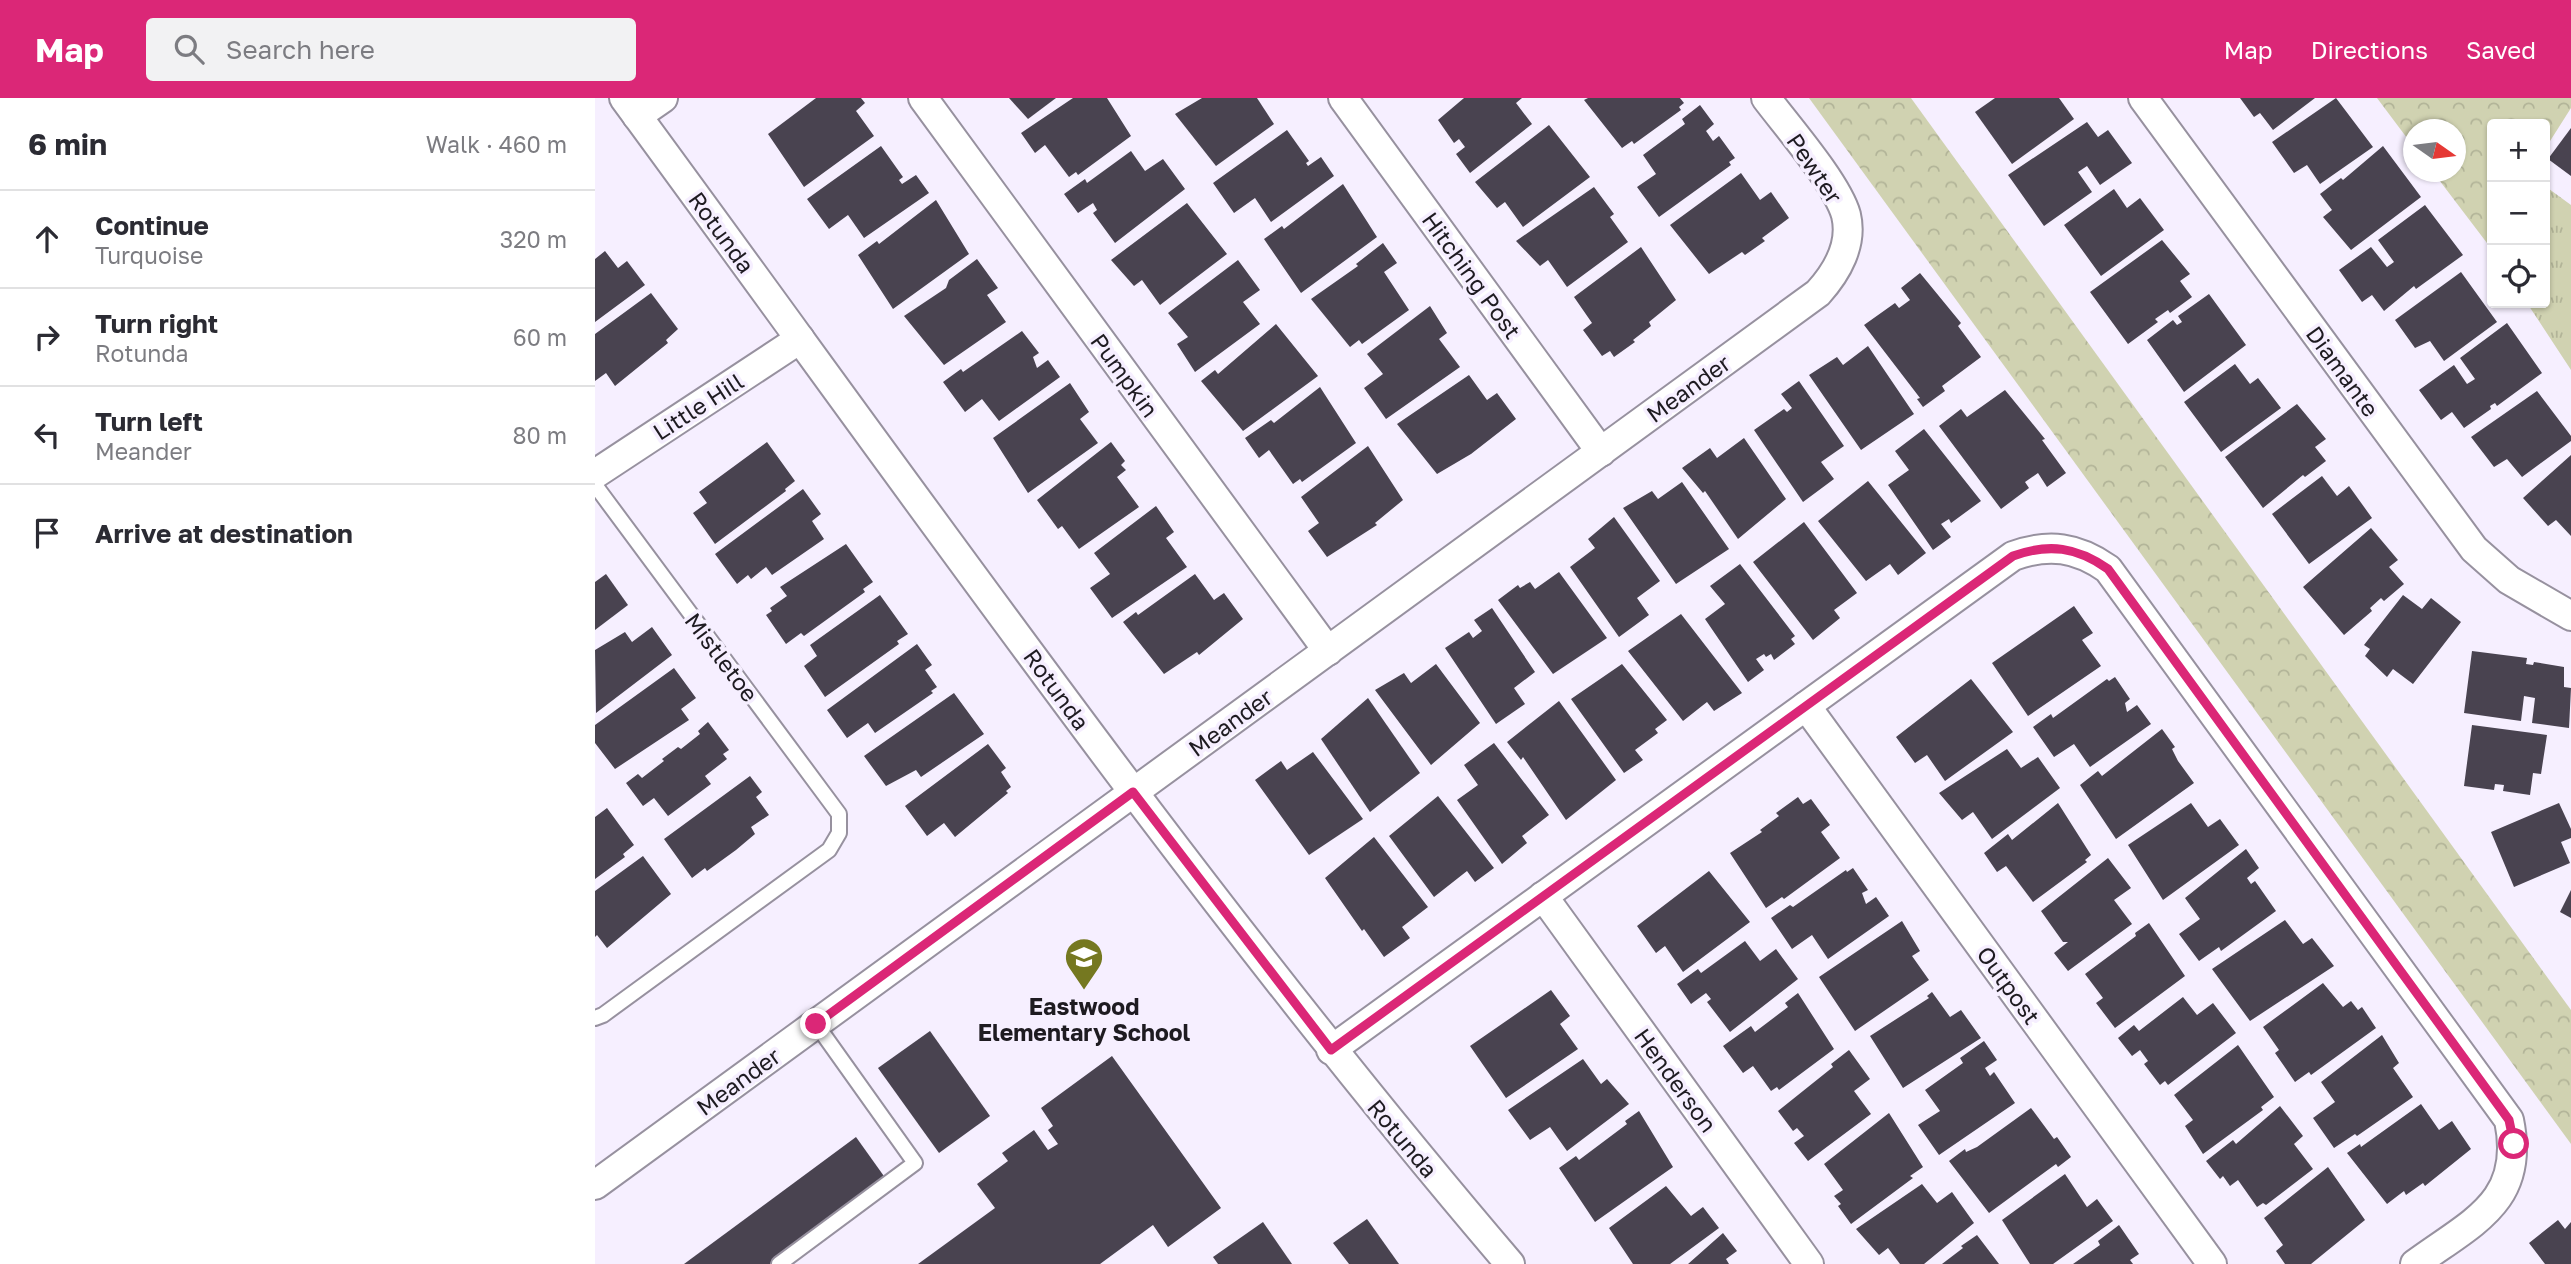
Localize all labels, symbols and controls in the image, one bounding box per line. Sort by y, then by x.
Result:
search box [146,18,636,81]
text: Map [35,30,104,69]
icon: search [170,30,208,68]
text: Search here [226,34,375,65]
text: Map [2224,35,2273,64]
text: Directions [2311,35,2428,64]
text: Saved [2466,35,2536,64]
north arrow [2403,119,2466,182]
map controls [2487,119,2550,308]
button: + [2487,119,2550,182]
text: 6 min [28,126,107,162]
street label: Pewter [1781,128,1849,208]
text: Walk · 460 m [426,130,567,158]
button: − [2487,182,2550,245]
street label: Rotunda [683,186,761,278]
street label: Hitching Post [1417,206,1527,344]
text: Continue [95,210,209,241]
icon: ahead [28,220,66,258]
text: 320 m [500,225,567,253]
text: Turquoise [95,241,203,269]
button: locate [2487,245,2550,308]
text: Turn right [95,308,218,339]
icon: right [28,318,66,356]
street label: Diamante [2301,320,2385,422]
text: 60 m [513,323,567,351]
street label: Pumpkin [1085,328,1165,422]
text: Rotunda [95,339,189,367]
street label: Meander [1641,348,1735,428]
street label: Little Hill [648,366,748,446]
text: Turn left [95,406,203,437]
icon: left [28,416,66,454]
text: 80 m [513,421,567,449]
text: Meander [95,437,192,465]
icon: arrive [28,514,66,552]
text: Arrive at destination [95,518,353,549]
street label: Mistletoe [679,607,765,707]
street label: Rotunda [1018,643,1096,735]
street label: Meander [1183,682,1277,762]
school or university icon: Eastwood Elementary School [1063,936,1105,991]
street label: Outpost [1971,941,2047,1029]
place label: Eastwood Elementary School [978,992,1191,1046]
route end [800,1008,831,1039]
street label: Henderson [1629,1023,1723,1137]
street label: Meander [691,1041,785,1121]
street label: Rotunda [1362,1093,1444,1183]
route start [2498,1128,2529,1159]

